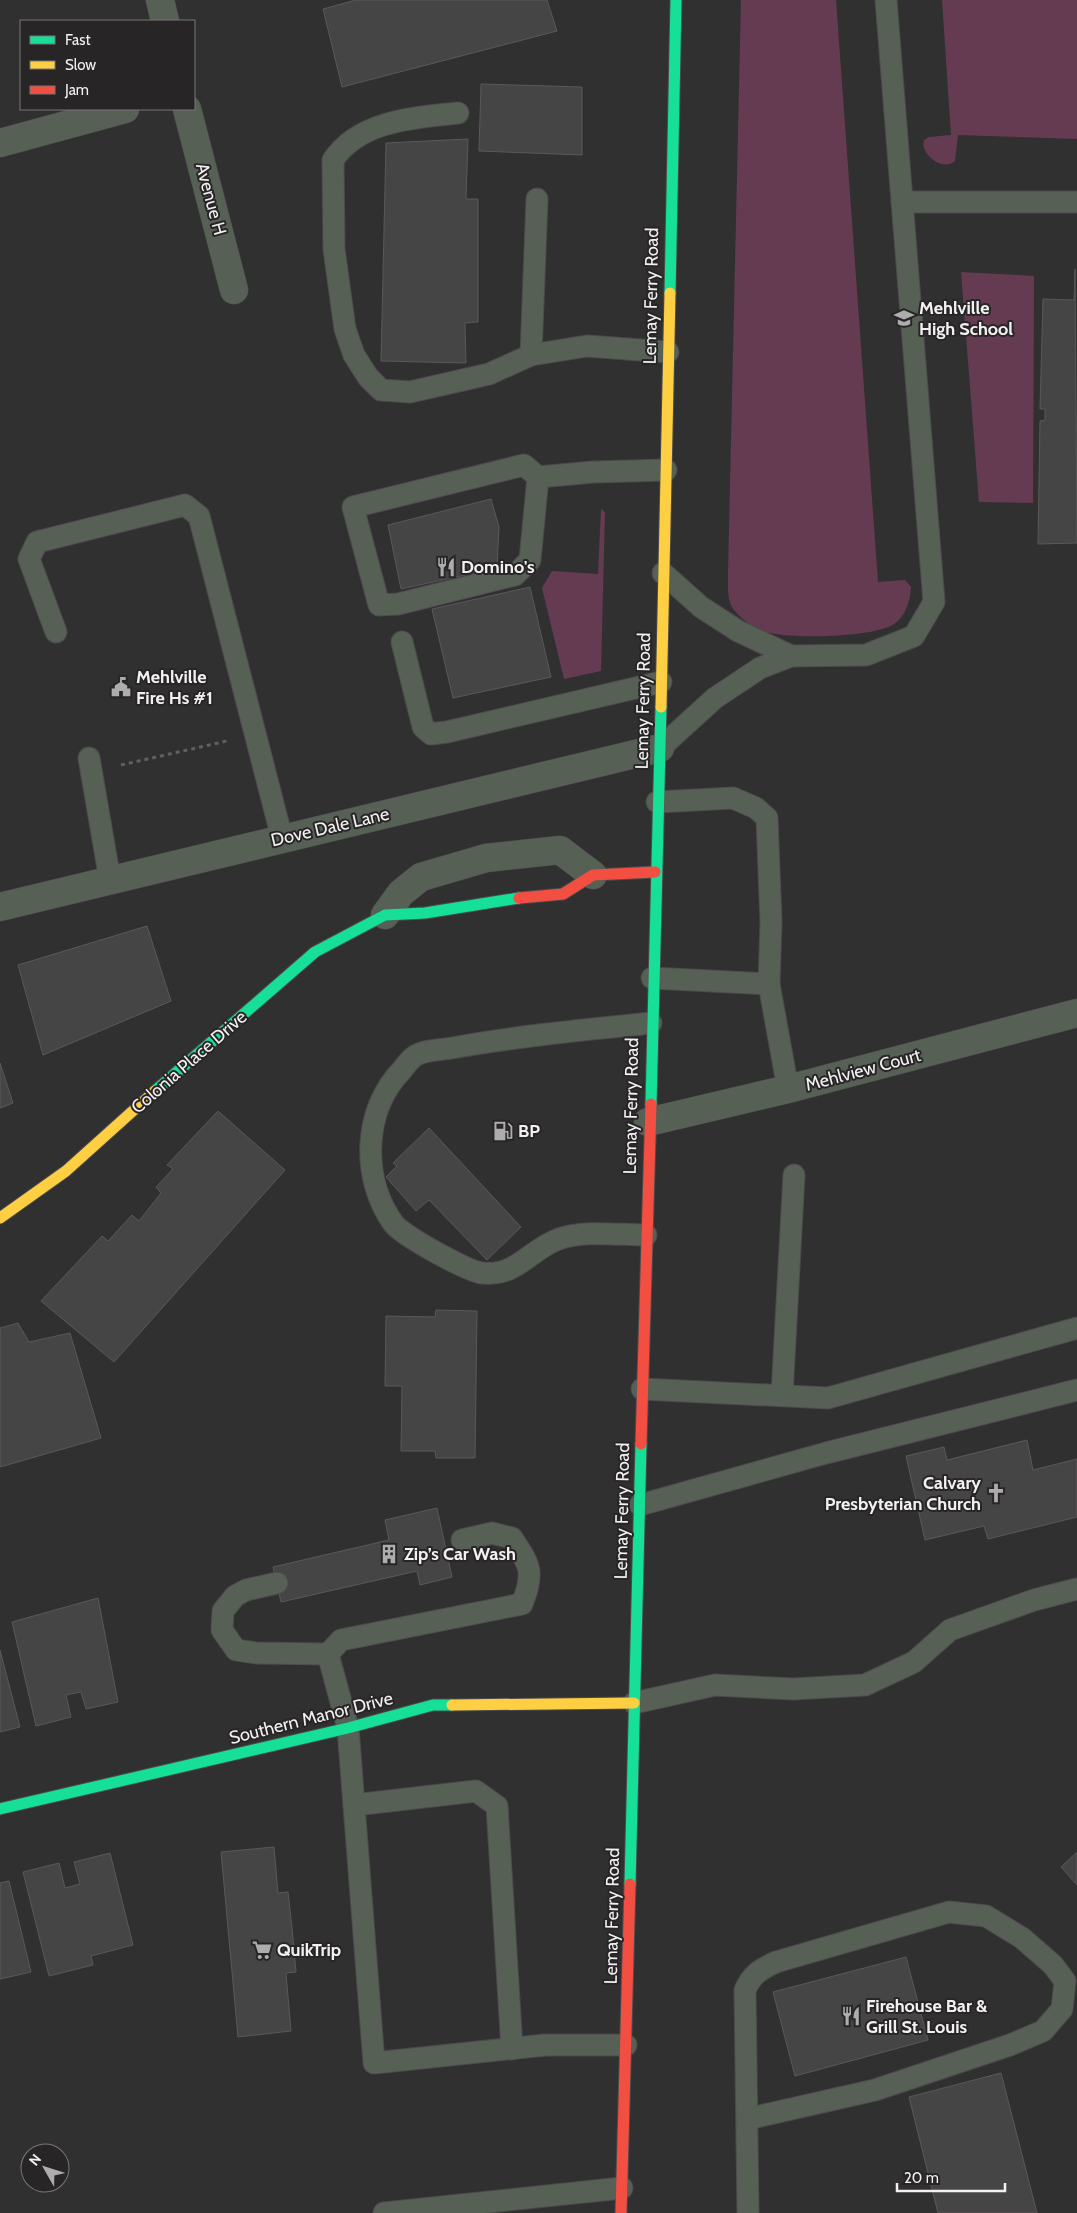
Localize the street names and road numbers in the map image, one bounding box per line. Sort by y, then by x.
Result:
street label: Avenue H [191,160,231,238]
street label: Lemay Ferry Road [639,227,663,365]
street label: Lemay Ferry Road [631,632,655,770]
street label: Dove Dale Lane [269,803,391,851]
street label: Colonia Place Drive [127,1006,251,1118]
street label: Lemay Ferry Road [619,1037,643,1175]
street label: Mehlview Court [803,1044,923,1096]
street label: Lemay Ferry Road [610,1442,634,1580]
street label: Southern Manor Drive [227,1687,395,1749]
street label: Lemay Ferry Road [600,1847,624,1985]

